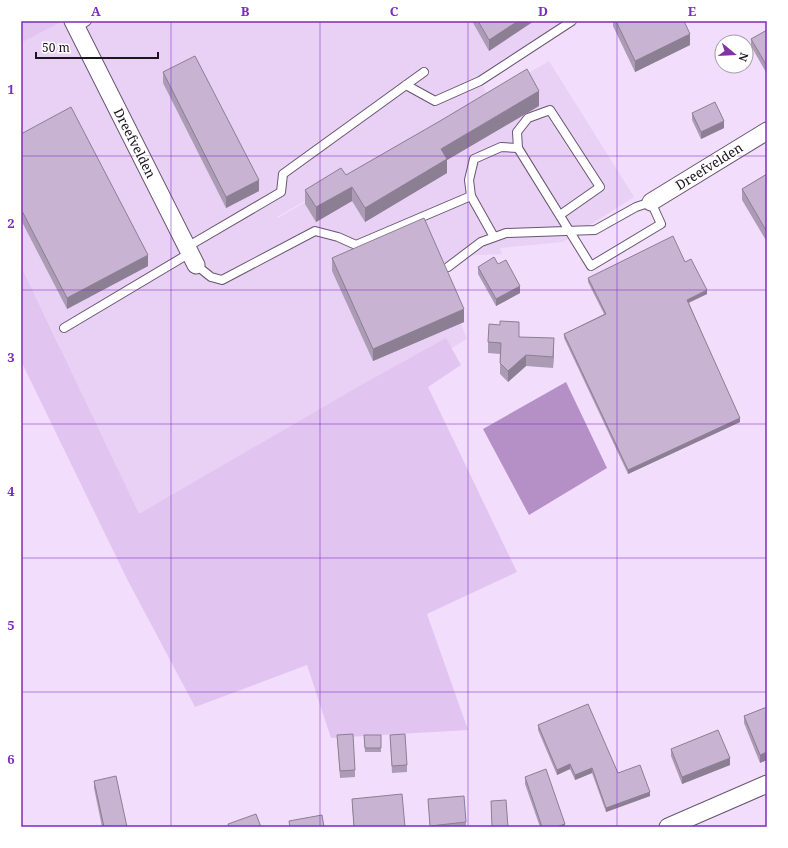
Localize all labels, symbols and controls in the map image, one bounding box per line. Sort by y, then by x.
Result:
text: A [91,2,101,20]
text: B [241,2,250,20]
text: C [390,2,399,20]
text: D [538,2,548,20]
text: E [688,2,697,20]
scale bar [36,34,158,60]
north arrow [714,34,754,74]
text: 50 m [42,39,70,56]
text: N [735,51,752,64]
text: 1 [7,80,15,98]
street label: Dreefvelden [110,105,161,182]
street label: Dreefvelden [672,138,747,194]
text: 2 [7,214,15,232]
text: 3 [7,348,15,366]
text: 4 [7,482,15,500]
text: 5 [7,616,15,634]
text: 6 [7,750,15,768]

